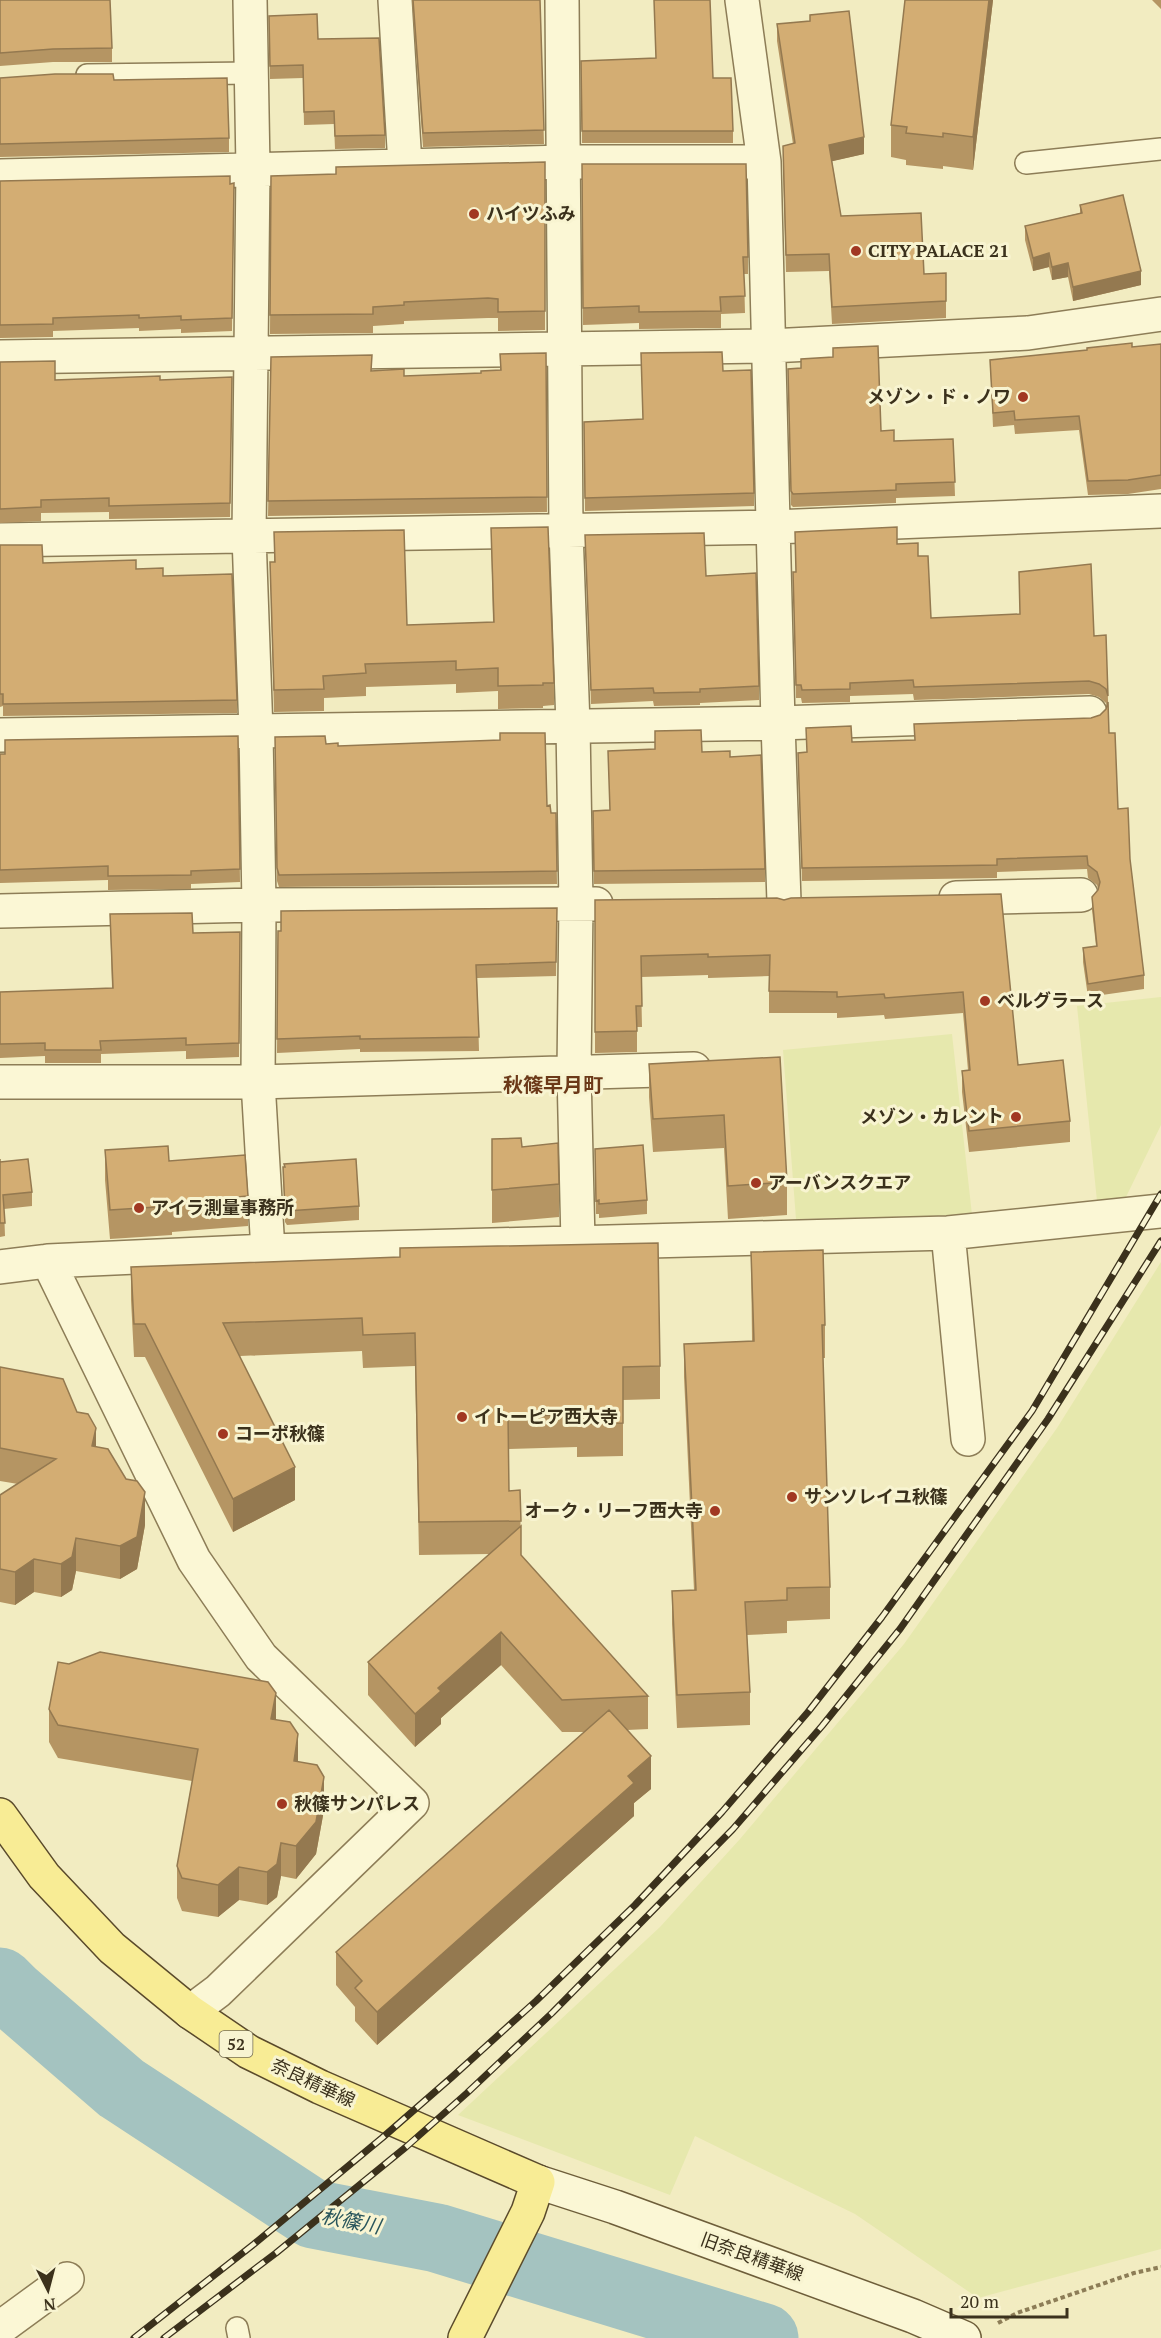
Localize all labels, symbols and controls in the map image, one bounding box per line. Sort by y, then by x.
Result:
place label: ハイツふみ [486,201,576,225]
marker: ハイツふみ [467,207,481,221]
place label: CITY PALACE 21 [868,238,1009,262]
marker: CITY PALACE 21 [849,244,863,258]
place label: メゾン・ド・ノワ [867,384,1011,408]
marker: メゾン・ド・ノワ [1016,390,1030,404]
place label: ベルグラース [997,988,1104,1012]
marker: ベルグラース [978,994,992,1008]
district label: 秋篠早月町 [503,1071,603,1098]
place label: メゾン・カレント [860,1104,1004,1128]
marker: メゾン・カレント [1009,1110,1023,1124]
place label: アーバンスクエア [768,1170,911,1194]
marker: アーバンスクエア [749,1176,763,1190]
place label: アイラ測量事務所 [151,1195,294,1219]
marker: アイラ測量事務所 [132,1201,146,1215]
place label: イトーピア西大寺 [474,1404,618,1428]
marker: イトーピア西大寺 [455,1410,469,1424]
place label: コーポ秋篠 [235,1421,325,1445]
marker: コーポ秋篠 [216,1427,230,1441]
place label: サンソレイユ秋篠 [804,1484,948,1508]
marker: サンソレイユ秋篠 [785,1490,799,1504]
place label: オーク・リーフ西大寺 [524,1498,703,1522]
marker: オーク・リーフ西大寺 [708,1504,722,1518]
place label: 秋篠サンパレス [294,1791,420,1815]
marker: 秋篠サンパレス [275,1797,289,1811]
road number: 52 [220,2031,252,2057]
street label: 奈良精華線 [268,2052,359,2112]
water label: 秋篠川 [319,2202,385,2240]
street label: 旧奈良精華線 [697,2226,807,2286]
north arrow [18,2260,78,2320]
scale bar [951,2281,1066,2319]
text: 20 m [960,2289,1000,2313]
text: N [42,2293,57,2316]

